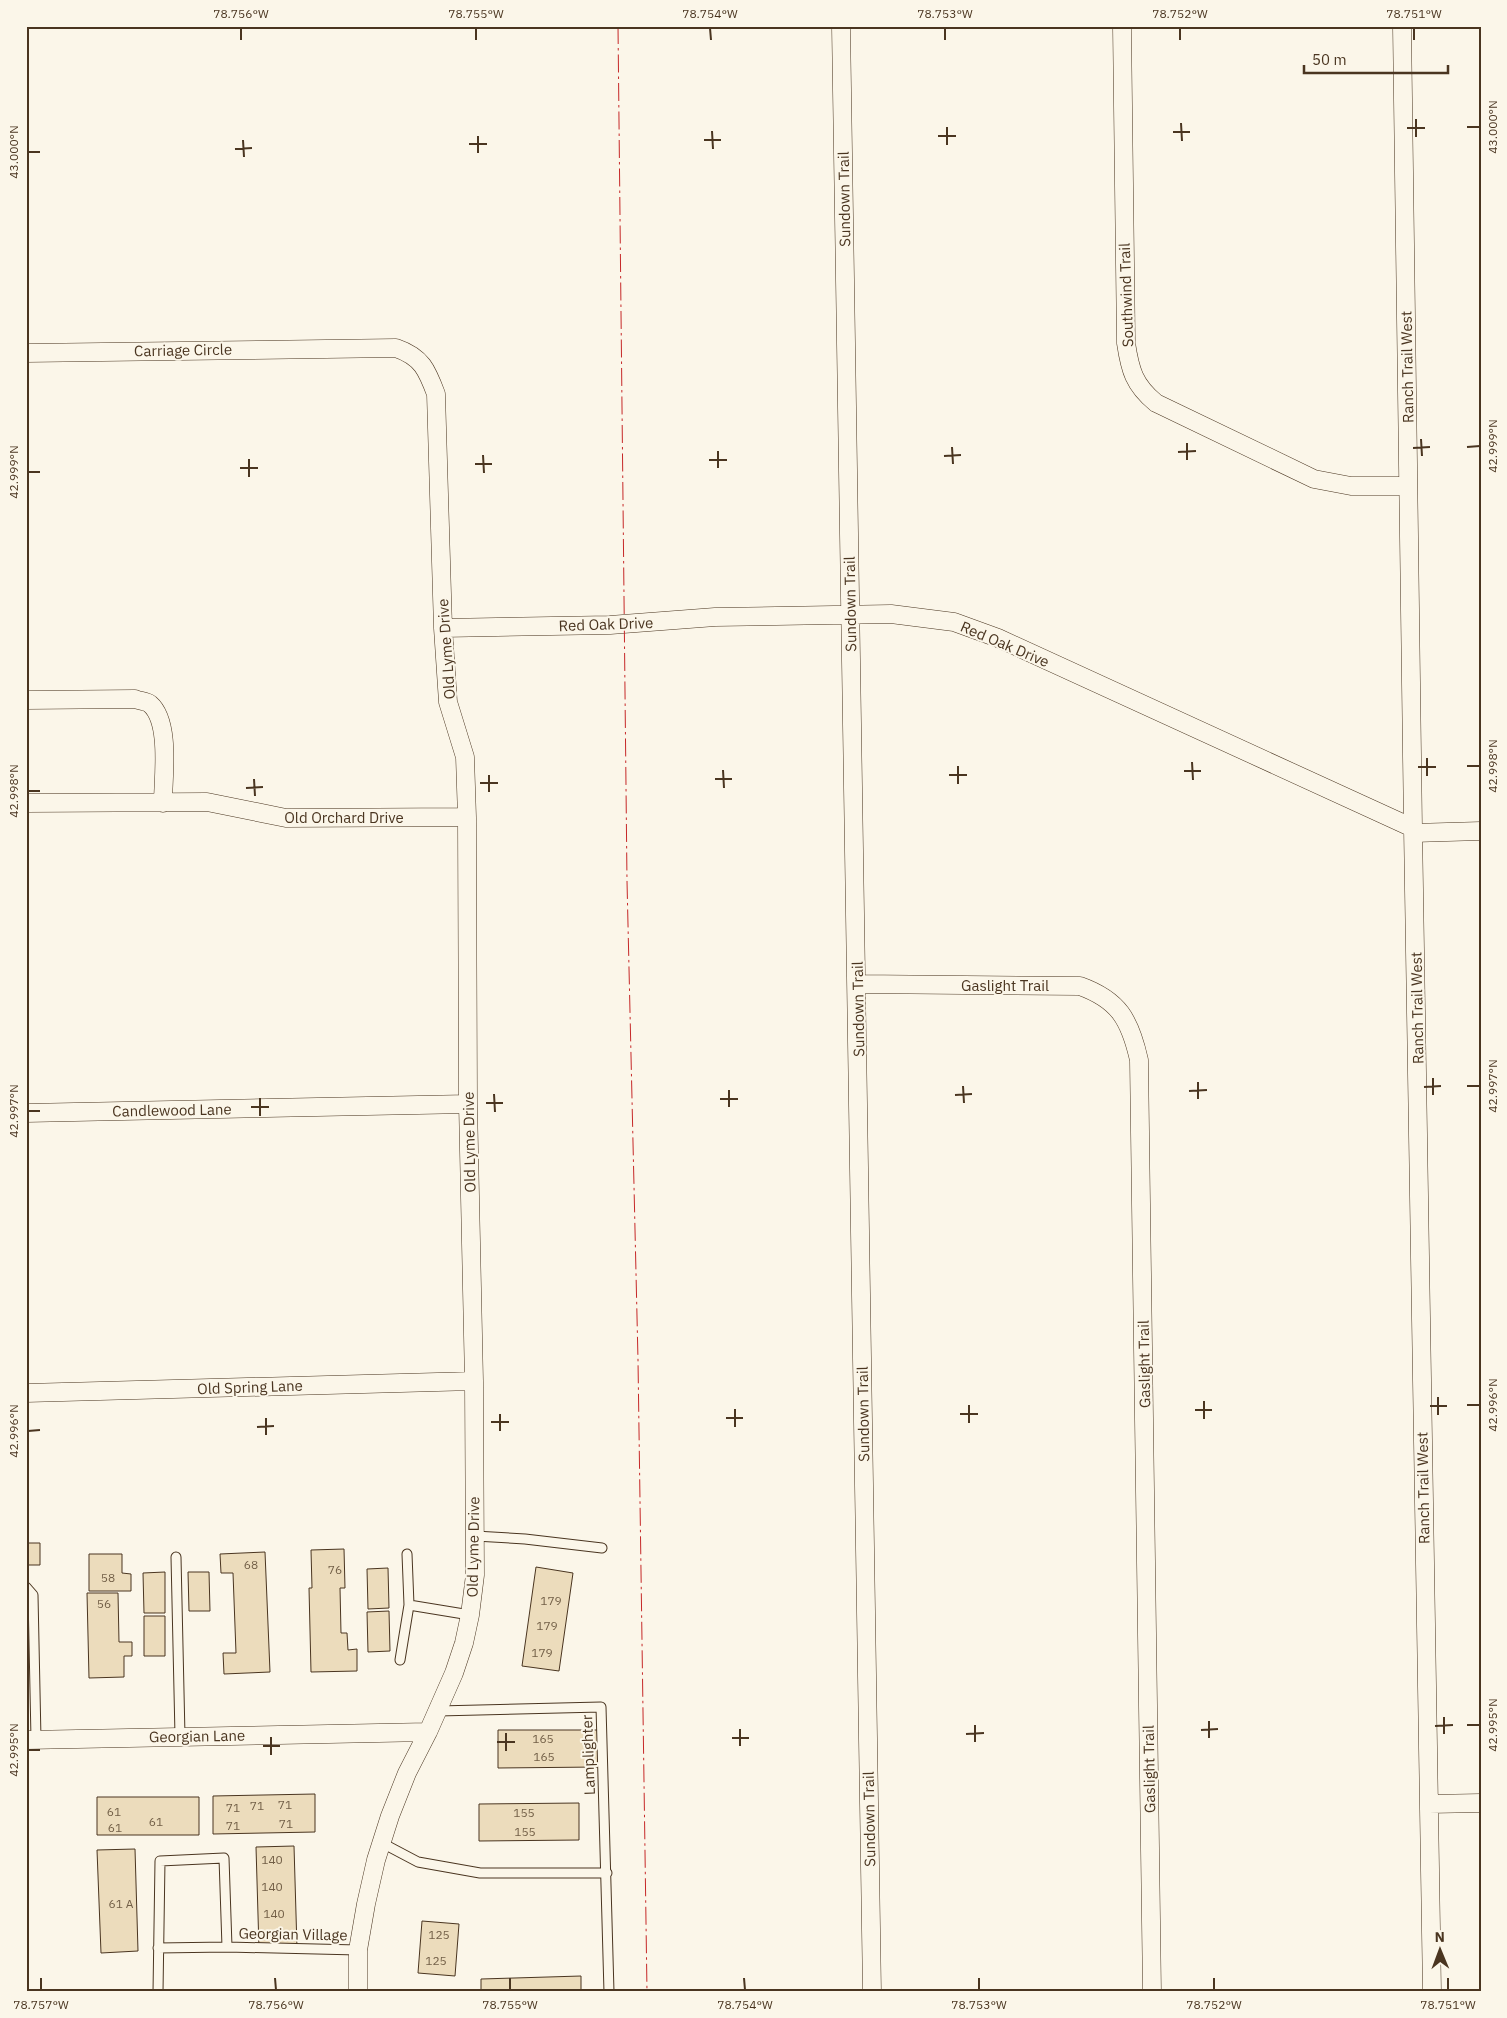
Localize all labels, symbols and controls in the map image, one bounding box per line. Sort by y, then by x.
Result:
text: 78.756°W [213,6,269,21]
text: 78.755°W [448,6,504,21]
text: 78.754°W [682,6,738,21]
text: 78.753°W [917,6,973,21]
text: 78.752°W [1152,6,1208,21]
text: 78.751°W [1386,6,1442,21]
scale bar [1304,42,1448,74]
text: 50 m [1312,50,1347,69]
text: 43.000°N [1485,100,1500,154]
text: 43.000°N [6,125,21,179]
street label: Sundown Trail [834,151,854,247]
street label: Southwind Trail [1115,242,1137,348]
street label: Ranch Trail West [1397,311,1417,423]
street label: Carriage Circle [134,340,232,360]
text: 42.999°N [1485,419,1500,473]
text: 42.999°N [6,445,21,499]
street label: Sundown Trail [840,556,860,652]
street label: Old Lyme Drive [433,598,459,700]
street label: Red Oak Drive [558,613,654,635]
street label: Red Oak Drive [958,617,1052,671]
text: 42.998°N [1485,739,1500,793]
text: 42.998°N [6,764,21,818]
street label: Old Orchard Drive [284,808,404,827]
street label: Ranch Trail West [1407,952,1427,1064]
street label: Sundown Trail [848,961,868,1057]
street label: Gaslight Trail [961,976,1049,995]
text: 42.997°N [1485,1059,1500,1113]
text: 42.997°N [6,1084,21,1138]
street label: Old Lyme Drive [459,1091,479,1193]
street label: Candlewood Lane [112,1099,232,1121]
street label: Gaslight Trail [1134,1320,1154,1408]
street label: Sundown Trail [853,1366,873,1462]
street label: Old Spring Lane [197,1376,303,1398]
text: 42.996°N [1485,1378,1500,1432]
text: 42.996°N [6,1404,21,1458]
street label: Ranch Trail West [1413,1432,1433,1544]
street label: Old Lyme Drive [463,1496,483,1598]
house number: 68 [244,1557,258,1572]
house number: 76 [328,1562,342,1577]
house number: 58 [101,1570,115,1585]
house number: 179 [540,1593,562,1608]
house number: 56 [97,1596,111,1611]
house number: 179 [536,1618,558,1633]
house number: 179 [531,1645,553,1660]
text: 42.995°N [1485,1698,1500,1752]
street label: Lamplighter [577,1714,599,1796]
text: 42.995°N [6,1723,21,1777]
street label: Gaslight Trail [1139,1725,1159,1813]
street label: Georgian Lane [149,1726,245,1746]
house number: 165 [532,1731,554,1746]
house number: 165 [533,1749,555,1764]
street label: Sundown Trail [859,1771,879,1867]
house number: 71 [278,1797,292,1812]
house number: 71 [250,1798,264,1813]
house number: 71 [226,1800,240,1815]
house number: 61 [107,1804,121,1819]
house number: 155 [513,1805,535,1820]
house number: 61 [149,1814,163,1829]
house number: 71 [279,1816,293,1831]
house number: 71 [226,1818,240,1833]
house number: 61 [108,1820,122,1835]
house number: 155 [514,1824,536,1839]
house number: 140 [261,1852,283,1867]
house number: 140 [261,1879,283,1894]
house number: 61 A [109,1896,134,1911]
house number: 140 [263,1906,285,1921]
street label: Georgian Village [238,1924,348,1944]
north arrow [1414,1926,1464,1976]
house number: 125 [428,1927,450,1942]
text: N [1435,1928,1445,1946]
house number: 125 [425,1953,447,1968]
text: 78.757°W [13,1997,69,2012]
text: 78.756°W [248,1997,304,2012]
text: 78.755°W [482,1997,538,2012]
text: 78.754°W [717,1997,773,2012]
text: 78.753°W [951,1997,1007,2012]
text: 78.752°W [1186,1997,1242,2012]
text: 78.751°W [1420,1997,1476,2012]

